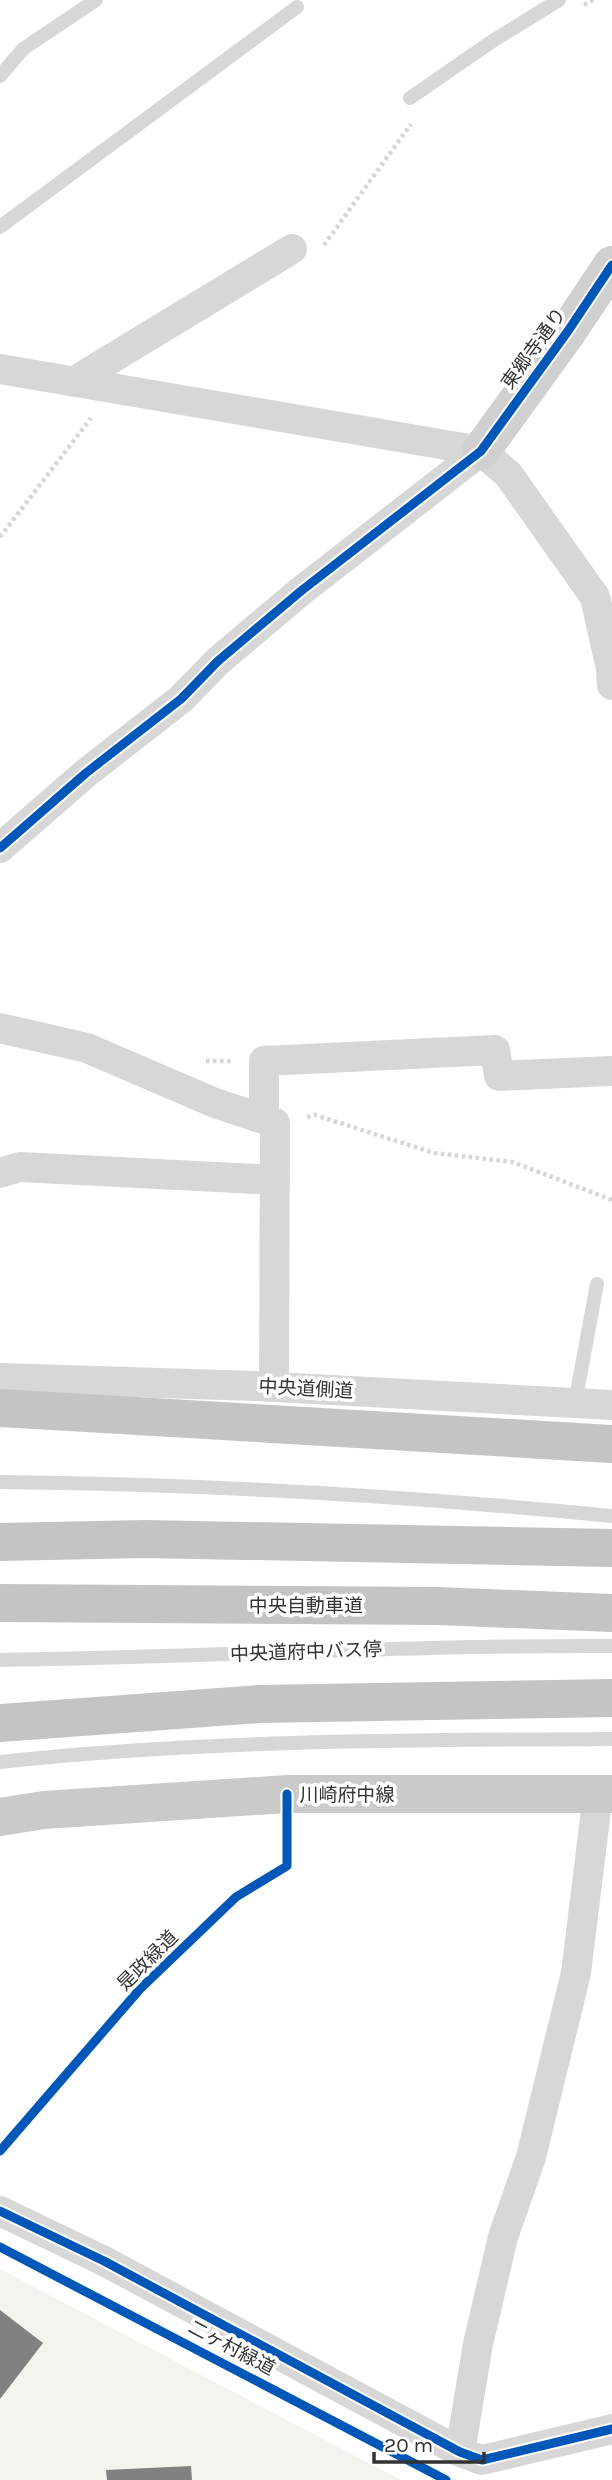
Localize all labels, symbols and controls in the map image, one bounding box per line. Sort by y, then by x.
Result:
street label: 東郷寺通り [497,304,571,393]
street label: 中央道側道 [258,1376,354,1402]
street label: 中央自動車道 [249,1595,363,1617]
street label: 中央道府中バス停 [230,1638,382,1666]
street label: 川崎府中線 [299,1784,395,1806]
street label: 是政緑道 [113,1926,182,1995]
street label: 二ヶ村緑道 [184,2316,279,2380]
scale bar [374,2420,484,2464]
text: 20 m [384,2433,433,2457]

